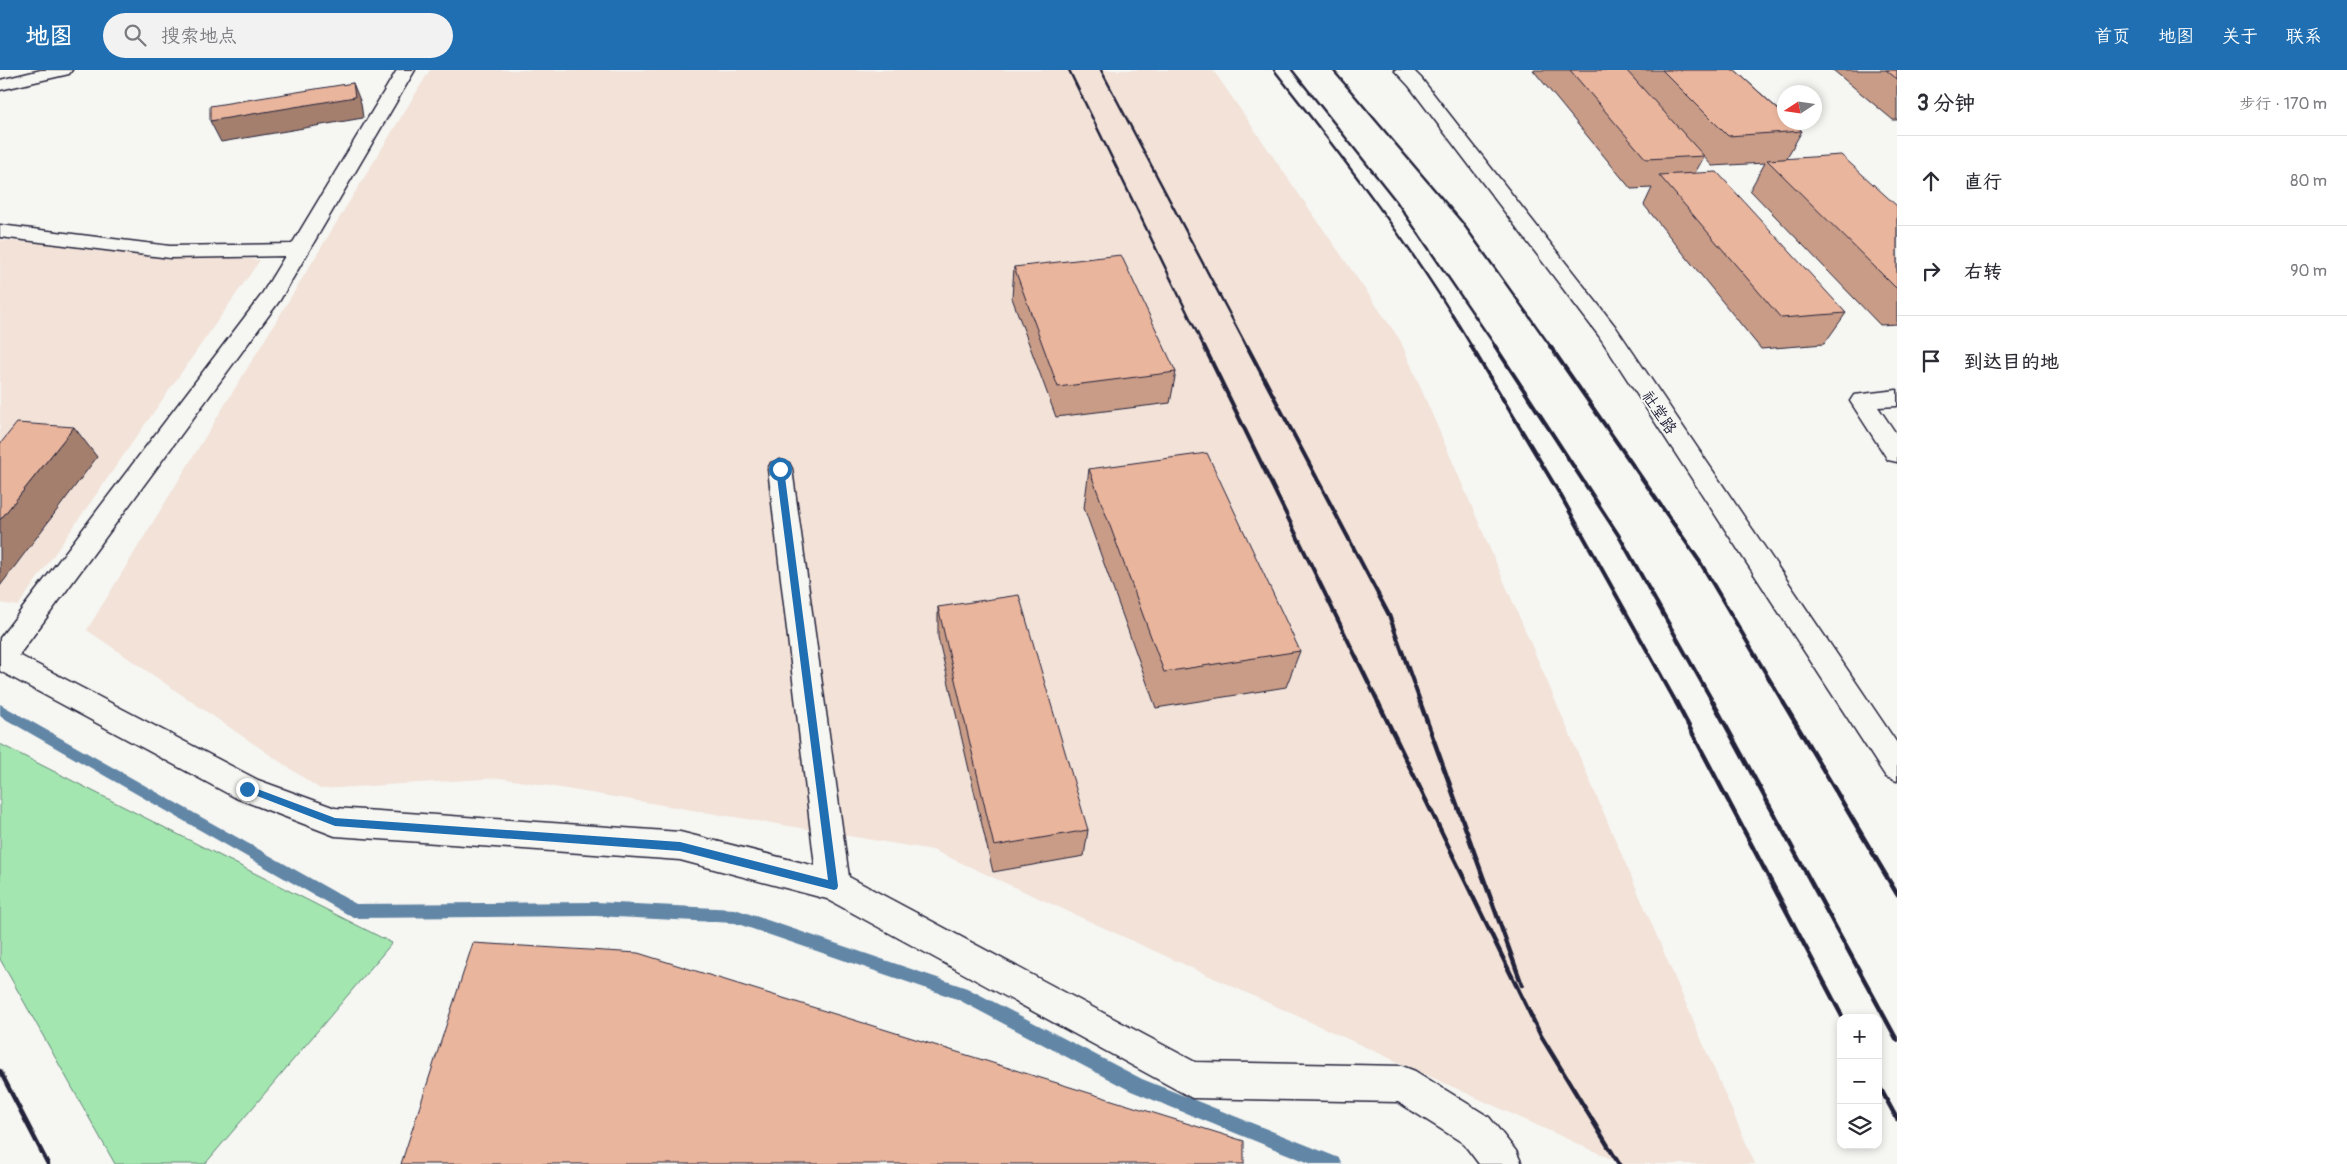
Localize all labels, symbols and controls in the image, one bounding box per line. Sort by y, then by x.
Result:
search box [103,13,453,58]
icon: search [121,21,149,49]
text: 地图 [25,22,73,51]
text: 搜索地点 [161,24,237,48]
text: 首页 [2094,25,2130,48]
text: 地图 [2158,25,2194,48]
text: 关于 [2222,25,2258,48]
text: 联系 [2286,25,2322,48]
north arrow [1777,85,1822,130]
text: 3 分钟 [1917,90,1975,117]
text: 步行 · 170 m [2240,94,2327,114]
icon: ahead [1917,167,1945,195]
text: 直行 [1964,170,2002,194]
text: 80 m [2290,171,2327,191]
icon: right [1917,257,1945,285]
text: 右转 [1964,260,2002,284]
text: 90 m [2290,261,2327,281]
icon: arrive [1917,347,1945,375]
text: 到达目的地 [1964,350,2059,374]
street label: 社堂路 [1637,387,1681,438]
route start [769,458,792,481]
route end [236,778,259,801]
map controls [1837,1014,1882,1149]
button: + [1837,1014,1882,1059]
button: − [1837,1059,1882,1104]
button: layers [1837,1104,1882,1149]

